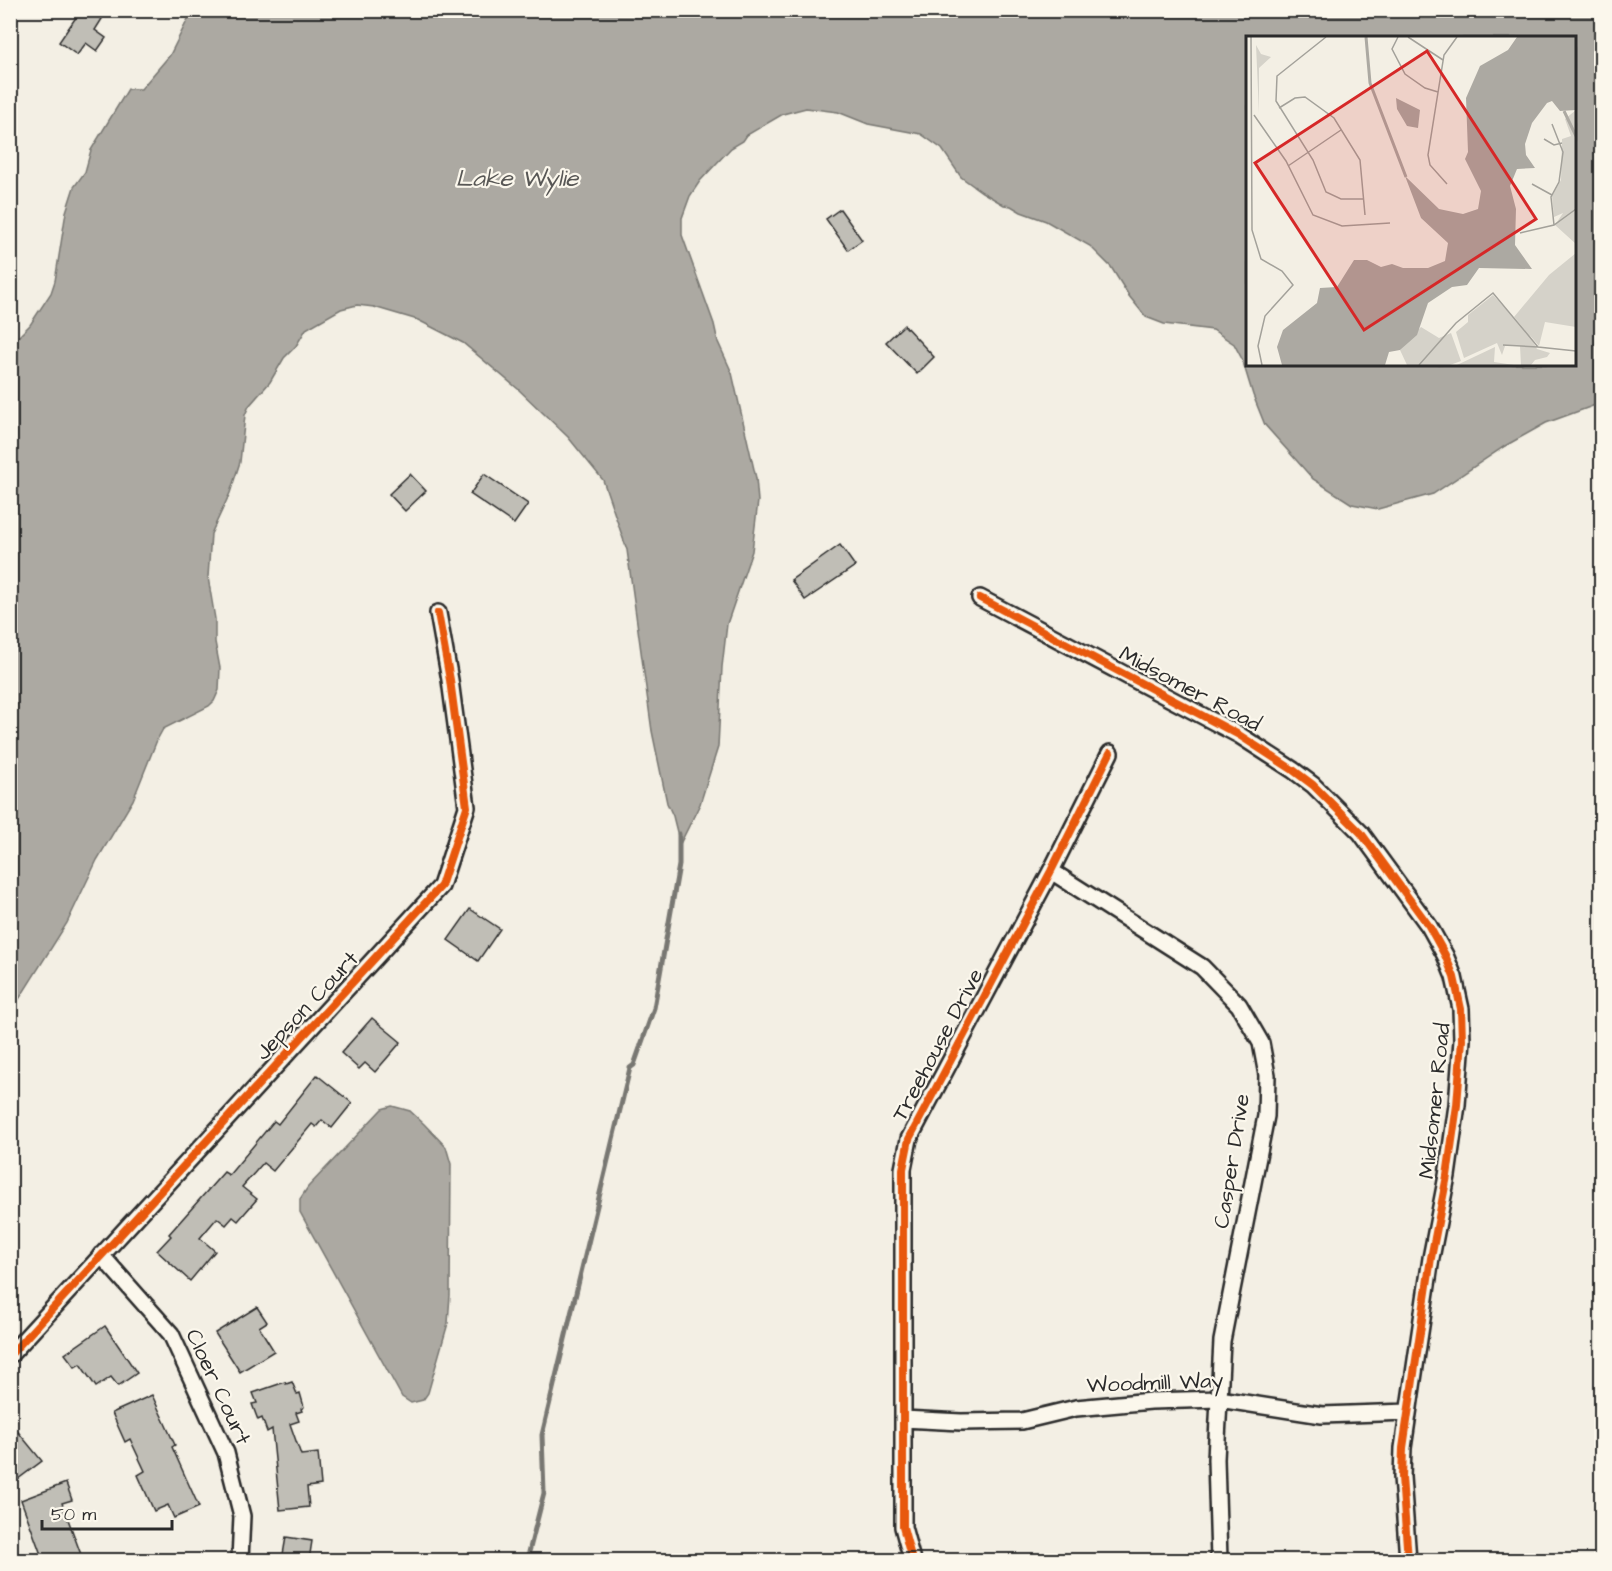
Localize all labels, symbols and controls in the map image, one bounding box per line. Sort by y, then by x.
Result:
inset map [1246,36,1576,366]
water label: Lake Wylie [456,162,579,196]
street label: Midsomer Road [1114,639,1266,739]
street label: Jepson Court [248,944,366,1067]
street label: Treehouse Drive [885,963,991,1127]
street label: Midsomer Road [1411,1021,1459,1181]
street label: Casper Drive [1206,1091,1258,1231]
street label: Cloer Court [178,1324,258,1450]
street label: Woodmill Way [1086,1365,1224,1402]
scale bar [42,1493,172,1531]
text: 50 m [51,1502,96,1527]

